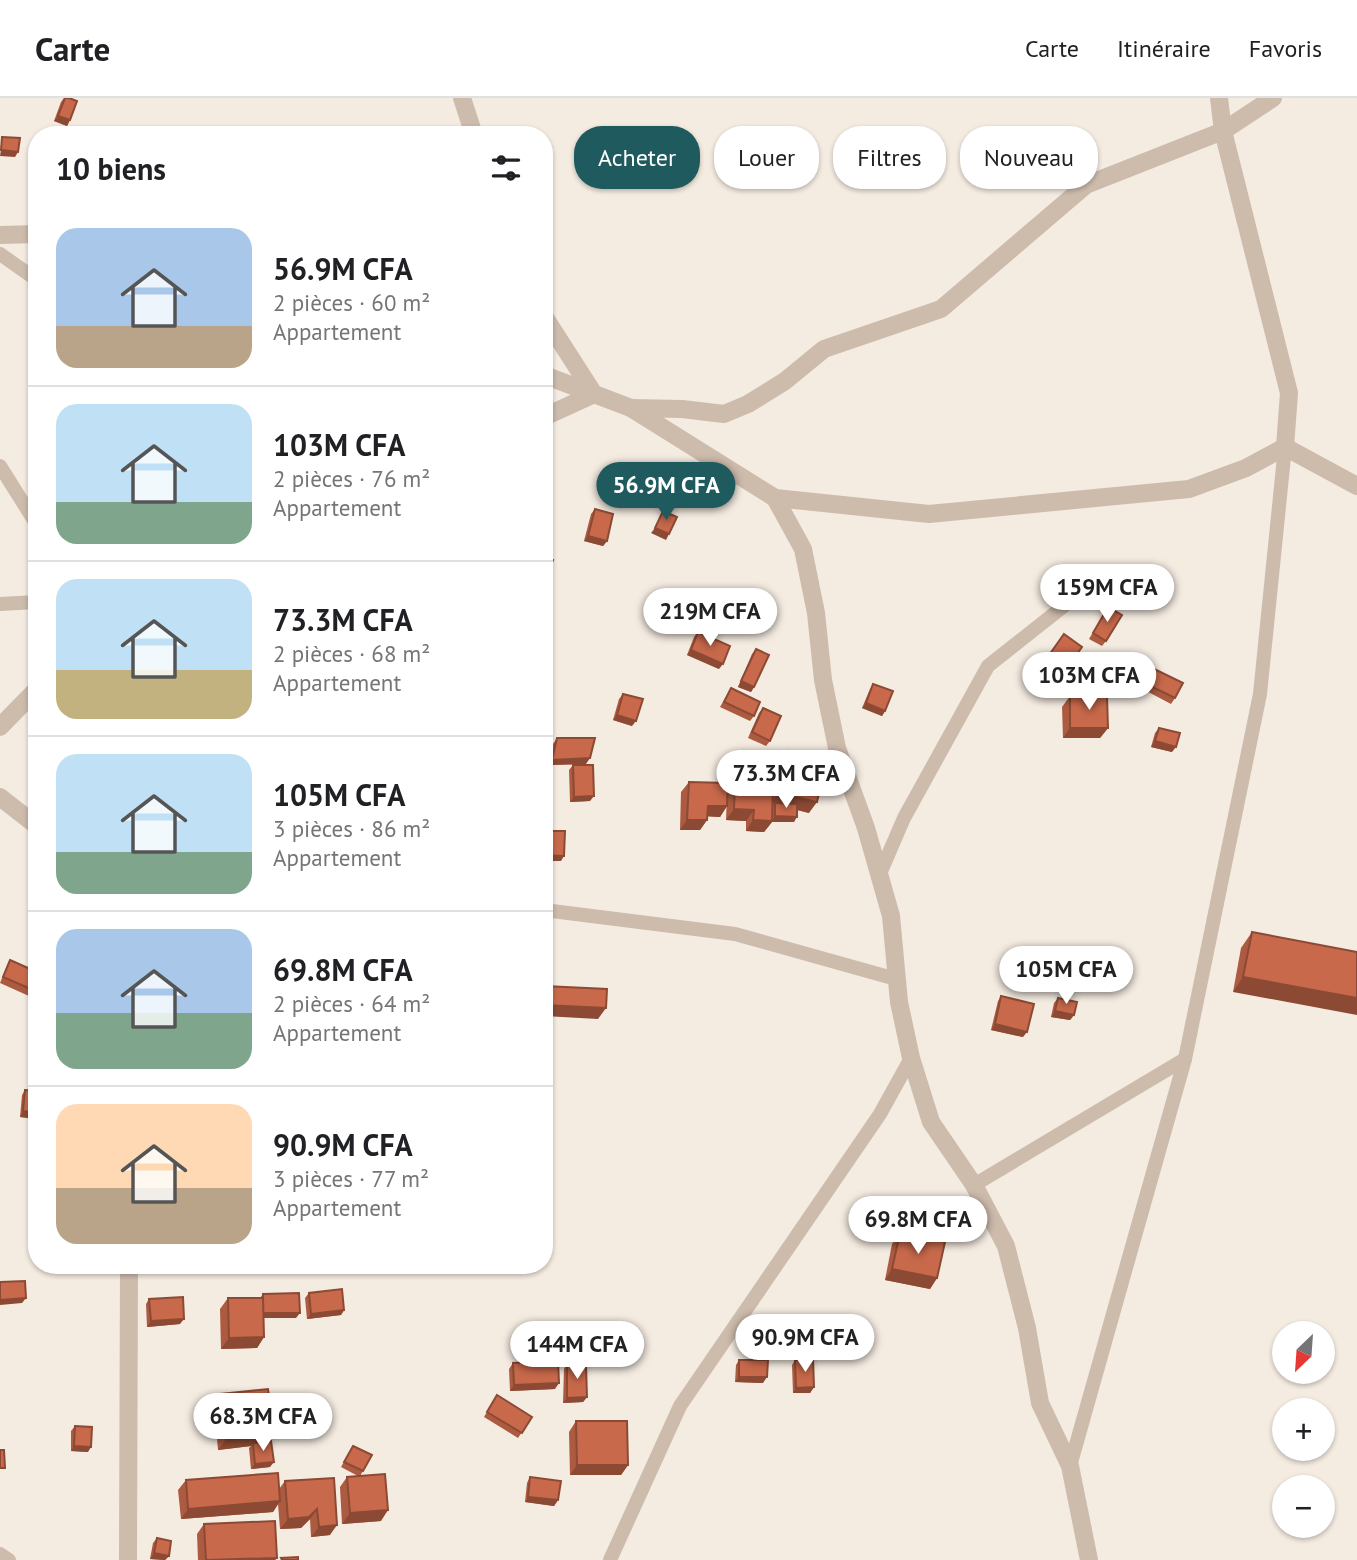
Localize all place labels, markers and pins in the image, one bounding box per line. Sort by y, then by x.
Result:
pin: 56.9M CFA [586,462,746,522]
pin: 159M CFA [1035,564,1179,624]
pin: 219M CFA [638,588,782,648]
pin: 103M CFA [1017,652,1161,712]
pin: 73.3M CFA [706,750,866,810]
pin: 105M CFA [994,946,1138,1006]
pin: 69.8M CFA [838,1196,998,1256]
pin: 90.9M CFA [725,1314,885,1374]
pin: 144M CFA [505,1322,649,1381]
pin: 68.3M CFA [183,1394,343,1453]

